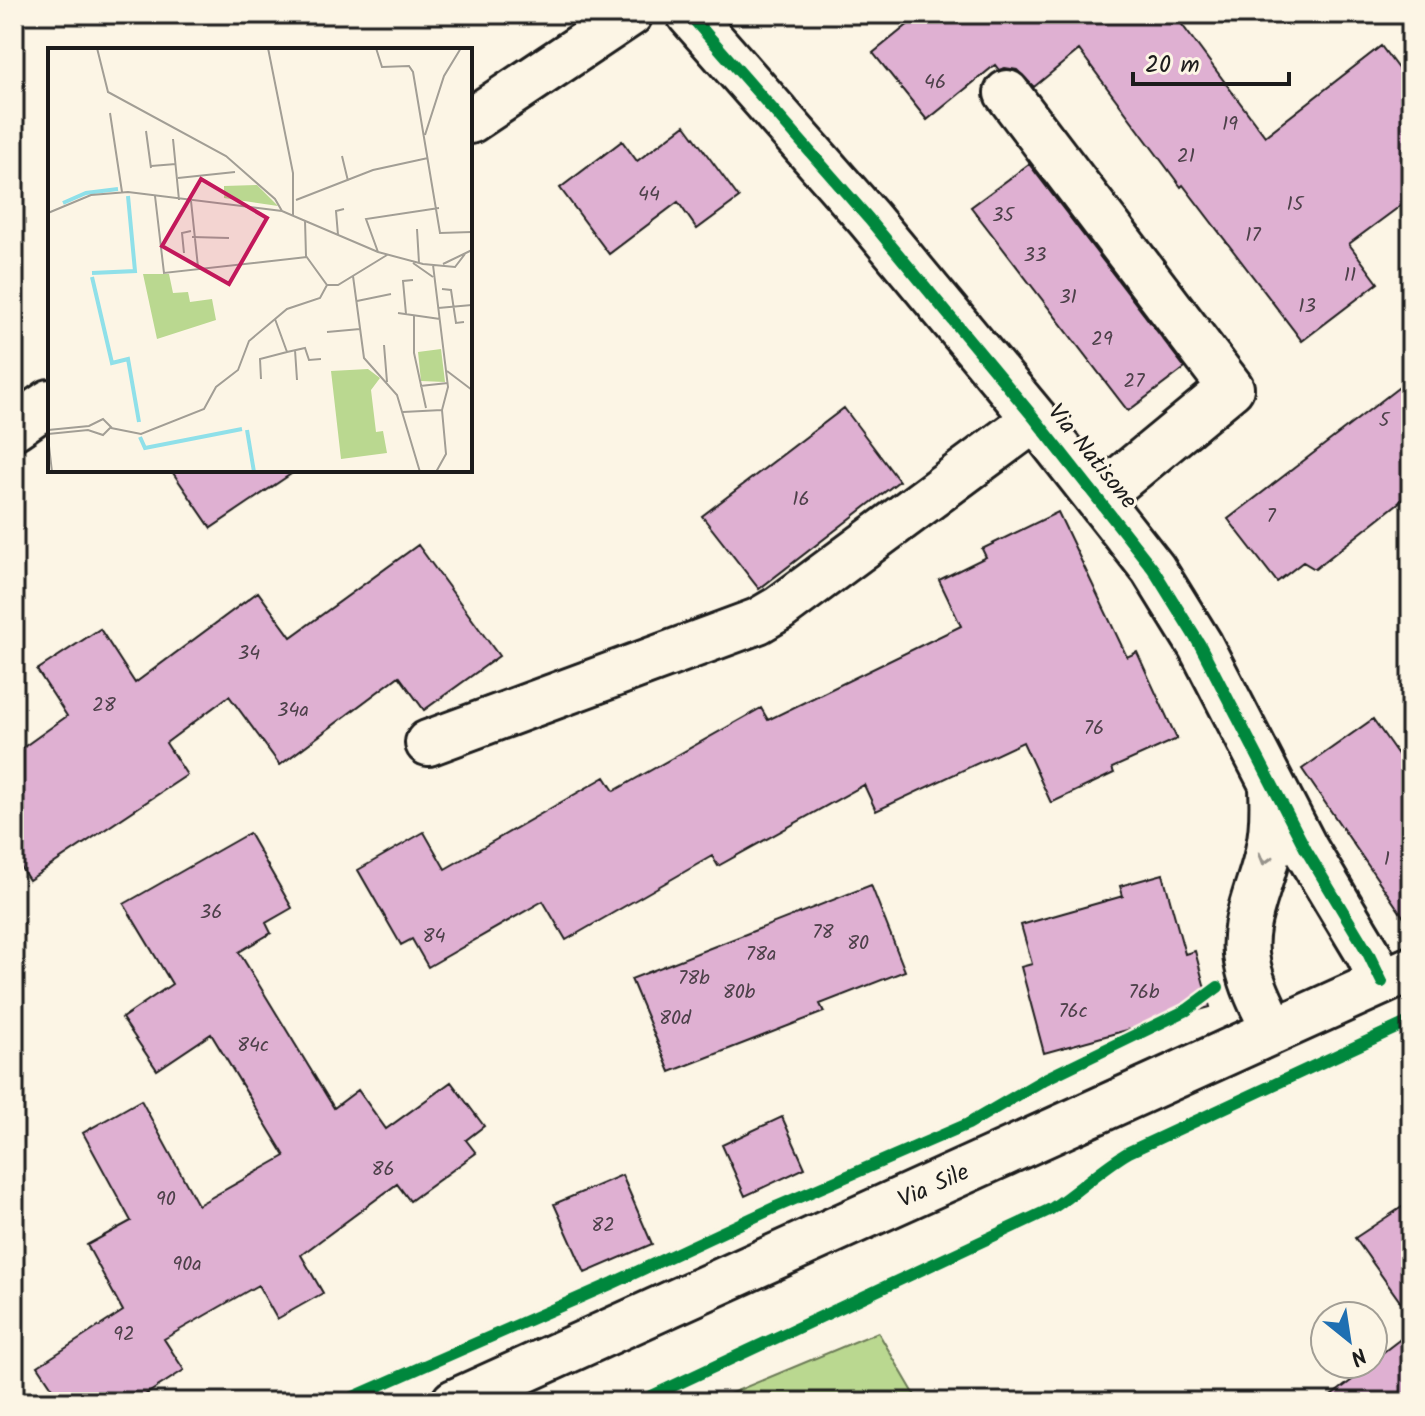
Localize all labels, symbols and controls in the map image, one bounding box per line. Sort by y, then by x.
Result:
scale bar [1133,36,1289,86]
text: 20 m [1145,46,1200,85]
inset map [48,48,472,472]
house number: 46 [924,67,946,99]
house number: 19 [1222,109,1238,141]
house number: 21 [1177,141,1195,173]
house number: 44 [638,179,660,211]
house number: 15 [1286,189,1305,221]
house number: 35 [992,200,1015,232]
house number: 17 [1245,220,1262,252]
house number: 33 [1024,240,1046,272]
house number: 11 [1344,260,1356,292]
house number: 31 [1059,282,1077,314]
house number: 13 [1298,291,1316,323]
house number: 29 [1091,324,1113,356]
house number: 27 [1124,366,1145,398]
street label: Via Natisone [1037,395,1147,519]
house number: 5 [1379,405,1391,437]
house number: 16 [792,484,810,516]
house number: 7 [1266,501,1276,533]
house number: 34 [238,638,260,670]
house number: 28 [92,690,117,722]
house number: 34a [277,695,309,727]
house number: 76 [1084,713,1104,745]
house number: 1 [1384,844,1390,876]
one-way arrow [1258,852,1275,865]
house number: 36 [200,897,222,929]
house number: 78 [812,917,835,949]
house number: 84 [422,921,446,953]
house number: 80 [847,928,869,960]
house number: 78a [746,939,776,971]
house number: 78b [678,963,710,995]
house number: 80b [723,977,756,1009]
house number: 76b [1129,977,1160,1009]
house number: 76c [1058,996,1088,1028]
house number: 80d [659,1003,692,1035]
house number: 84c [237,1030,269,1062]
street label: Via Sile [892,1153,976,1220]
house number: 86 [371,1154,395,1186]
house number: 90 [156,1184,176,1216]
house number: 82 [591,1210,615,1242]
house number: 90a [172,1249,202,1281]
north arrow [1309,1300,1389,1380]
house number: 92 [113,1319,135,1351]
text: N [1343,1337,1373,1374]

